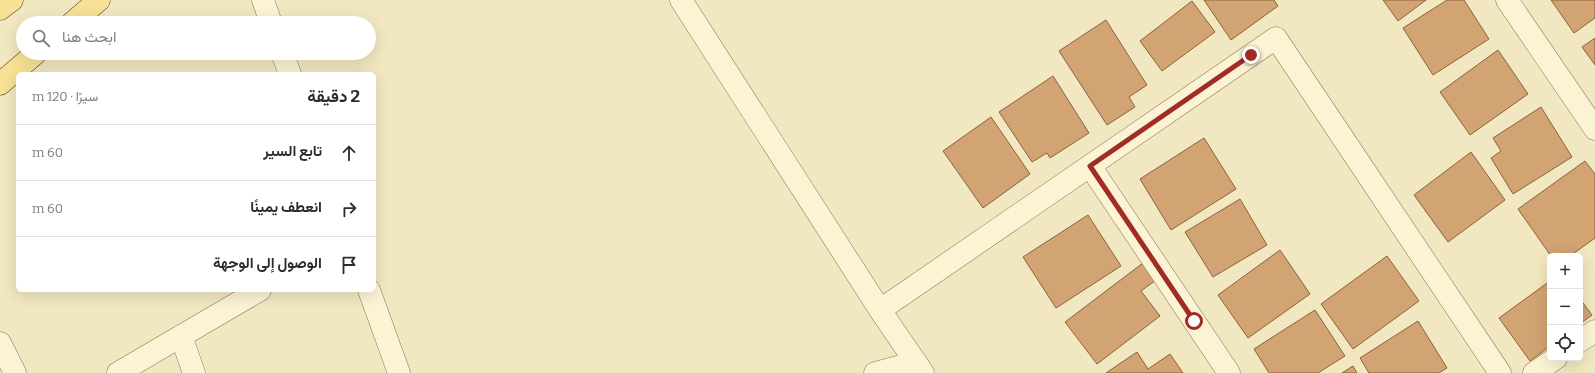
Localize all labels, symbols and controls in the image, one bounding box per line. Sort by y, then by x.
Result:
search box [16,16,376,60]
icon: search [30,27,52,49]
text: ابحث هنا [62,28,116,46]
route end [1242,46,1260,64]
text: 2 دقيقة [307,86,360,107]
text: سيرًا · 120 m [32,89,98,104]
text: تابع السير [263,142,322,160]
icon: ahead [338,142,360,164]
text: 60 m [32,145,63,160]
text: انعطف يمينًا [250,198,322,216]
icon: right [338,198,360,220]
text: 60 m [32,201,63,216]
map controls [1547,253,1583,361]
button: + [1547,253,1583,289]
text: الوصول إلى الوجهة [213,254,322,272]
icon: arrive [338,254,360,276]
button: − [1547,289,1583,325]
route start [1185,312,1203,330]
button: locate [1547,325,1583,361]

